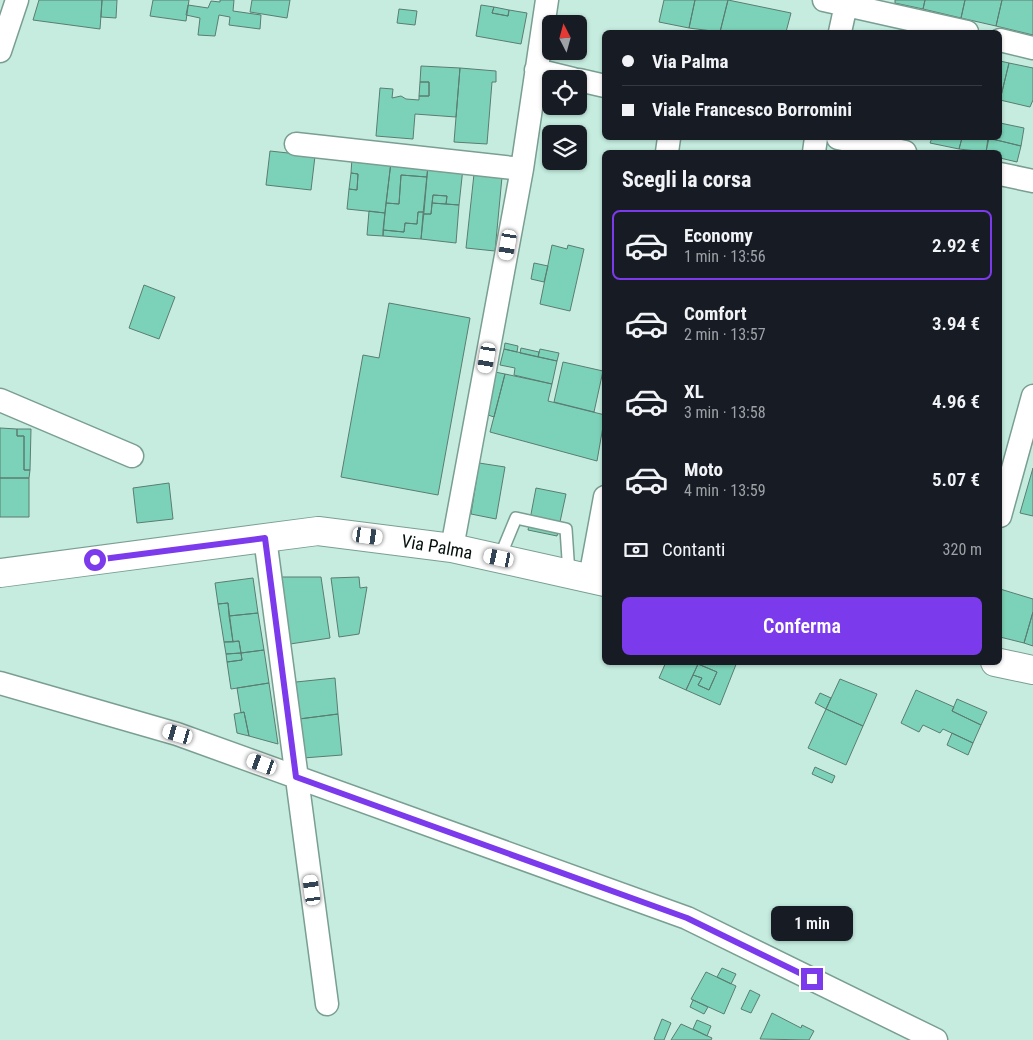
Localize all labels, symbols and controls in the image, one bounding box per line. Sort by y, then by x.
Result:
north arrow [542,15,588,60]
map controls [542,15,587,170]
text: Via Palma [652,50,729,73]
button: locate [542,70,587,115]
text: Viale Francesco Borromini [652,98,852,121]
button: layers [542,125,587,170]
text: Scegli la corsa [622,167,751,192]
icon: car [624,223,669,268]
text: Economy [684,224,753,247]
car [498,229,517,261]
text: 2.92 € [932,234,980,257]
text: 1 min · 13:56 [684,247,766,266]
icon: car [624,301,669,346]
text: Comfort [684,302,747,325]
text: 3.94 € [932,312,980,335]
text: 2 min · 13:57 [684,325,766,344]
car [477,342,496,374]
icon: car [624,379,669,424]
text: XL [684,380,704,403]
text: 4.96 € [932,390,980,413]
text: 3 min · 13:58 [684,403,766,422]
icon: car [624,457,669,502]
text: Moto [684,458,723,481]
text: 5.07 € [932,468,980,491]
text: 4 min · 13:59 [684,481,766,500]
car [352,526,383,546]
street label: Via Palma [400,530,474,563]
icon: cash [622,536,650,564]
text: Contanti [662,538,725,561]
text: 320 m [943,540,982,559]
car [482,548,515,568]
route start [84,549,106,571]
button: Conferma [622,597,982,655]
car [161,723,194,745]
car [245,752,278,776]
car [302,874,321,906]
callout: 1 min [771,906,853,942]
text: 1 min [794,914,830,933]
route end [801,968,823,990]

